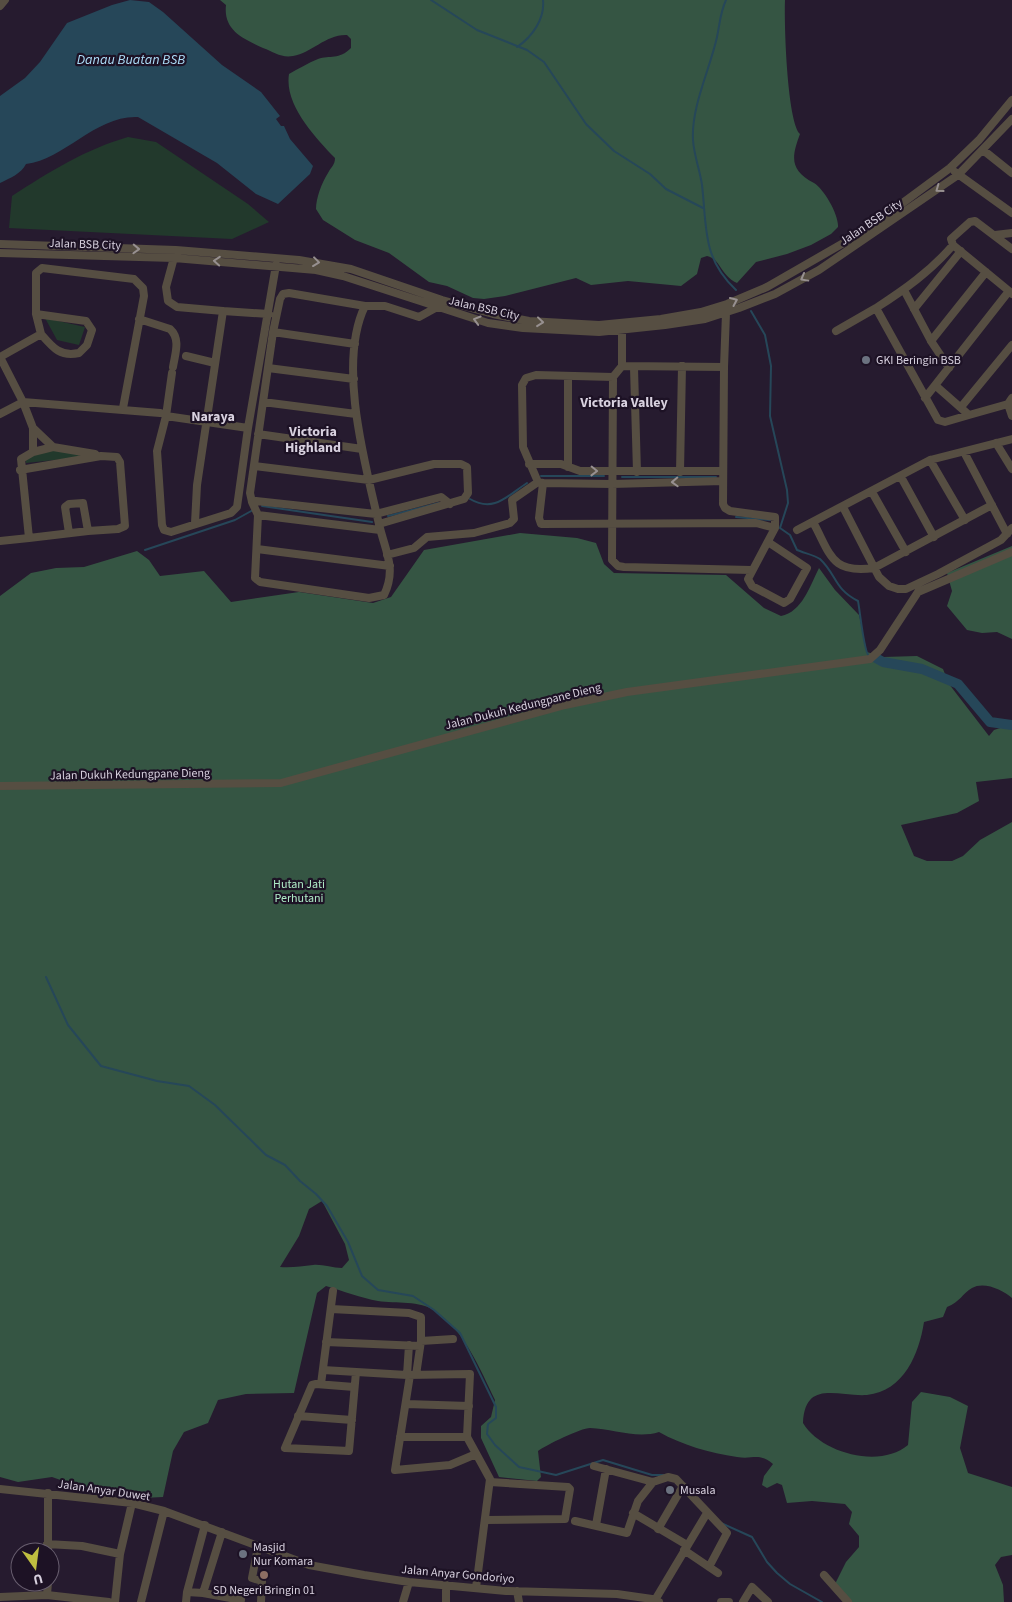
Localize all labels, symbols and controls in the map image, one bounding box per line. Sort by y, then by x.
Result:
water label: Danau Buatan BSB [77,50,185,70]
one-way arrow [935,183,945,192]
street label: Jalan BSB City [837,195,906,250]
street label: Jalan BSB City [49,235,122,254]
one-way arrow [132,243,140,254]
one-way arrow [213,255,221,266]
one-way arrow [312,256,320,267]
one-way arrow [800,272,809,282]
street label: Jalan BSB City [447,292,521,325]
one-way arrow [729,296,738,307]
one-way arrow [473,315,481,325]
one-way arrow [536,316,544,327]
place label: GKI Beringin BSB [876,352,961,369]
marker: GKI Beringin BSB [860,354,872,366]
district label: Victoria Valley [579,393,669,413]
district label: Naraya [191,407,235,427]
district label: Victoria Highland [285,422,341,458]
one-way arrow [590,466,598,476]
one-way arrow [670,477,678,488]
street label: Jalan Dukuh Kedungpane Dieng [443,679,603,734]
street label: Jalan Dukuh Kedungpane Dieng [50,765,210,784]
park label: Hutan Jati Perhutani [273,876,325,907]
street label: Jalan Anyar Duwet [57,1476,151,1505]
place label: Musala [680,1482,715,1499]
marker: Musala [664,1484,676,1496]
place label: Masjid Nur Komara [253,1539,313,1570]
north arrow [10,1542,60,1592]
marker: Masjid Nur Komara [237,1548,249,1560]
street label: Jalan Anyar Gondoriyo [401,1561,515,1588]
text: U [31,1568,45,1589]
marker: SD Negeri Bringin 01 [258,1569,270,1581]
place label: SD Negeri Bringin 01 [213,1582,315,1599]

